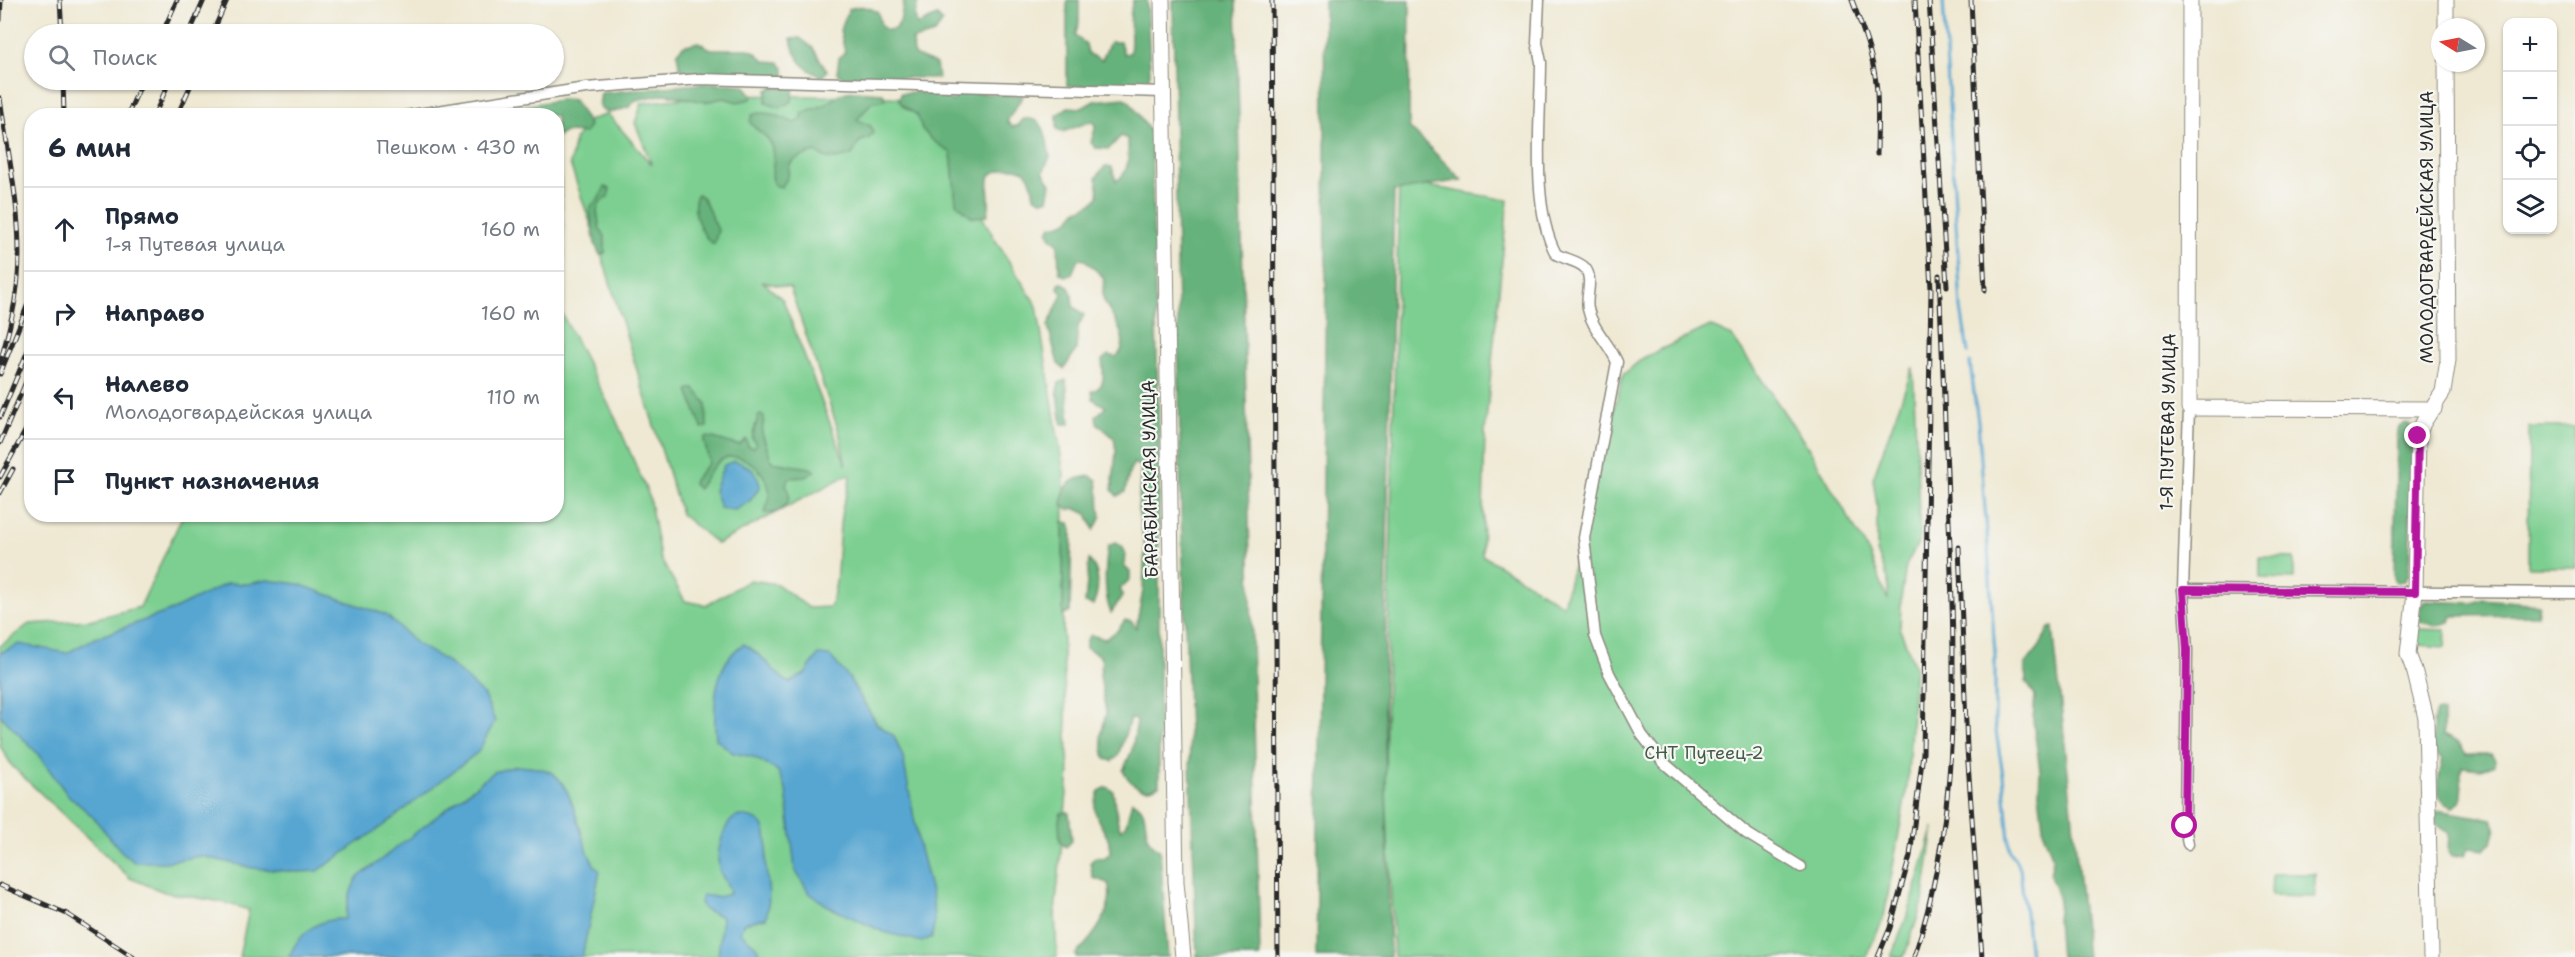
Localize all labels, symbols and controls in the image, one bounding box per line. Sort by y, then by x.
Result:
north arrow [2431,18,2485,72]
map controls [2503,18,2557,234]
button: + [2503,18,2557,72]
search box [24,24,564,90]
icon: search [45,41,78,74]
text: Поиск [93,43,157,72]
button: − [2503,72,2557,126]
street label: МОЛОДОГВАРДЕЙСКАЯ УЛИЦА [2415,91,2439,363]
button: locate [2503,126,2557,180]
text: 6 мин [48,130,131,165]
text: Пешком · 430 m [377,134,540,160]
button: layers [2503,180,2557,234]
text: Прямо [105,202,179,231]
icon: ahead [48,213,81,246]
text: 160 m [481,216,540,242]
text: 1-я Путевая улица [105,231,285,257]
icon: right [48,297,81,330]
text: Направо [105,299,205,328]
text: 160 m [481,300,540,326]
street label: 1-Я ПУТЕВАЯ УЛИЦА [2154,333,2182,511]
text: Налево [105,370,189,399]
street label: БАРАБИНСКАЯ УЛИЦА [1136,380,1164,578]
icon: left [48,381,81,414]
text: 110 m [486,384,540,410]
text: Молодогвардейская улица [105,399,372,425]
route end [2404,422,2430,448]
icon: arrive [48,465,81,498]
text: Пункт назначения [105,467,319,496]
park label: СНТ Путеец-2 [1644,741,1764,765]
route start [2171,812,2197,838]

